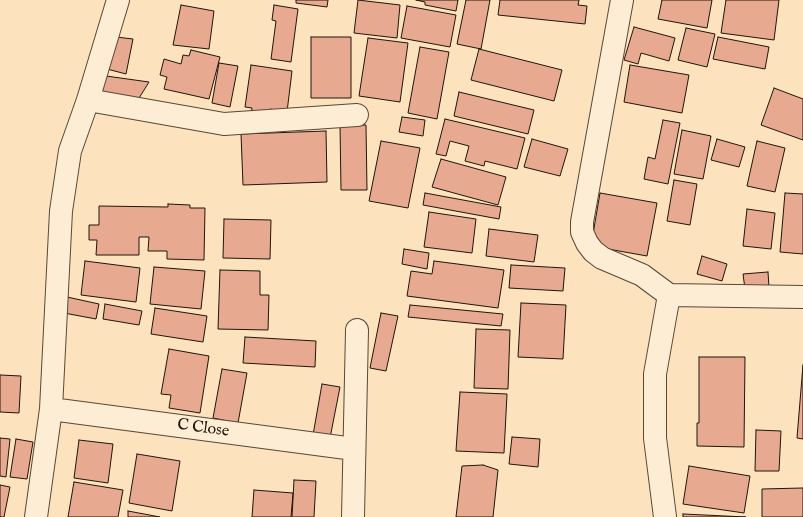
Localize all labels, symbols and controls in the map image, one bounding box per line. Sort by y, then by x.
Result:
street label: C Close [176,416,230,442]

